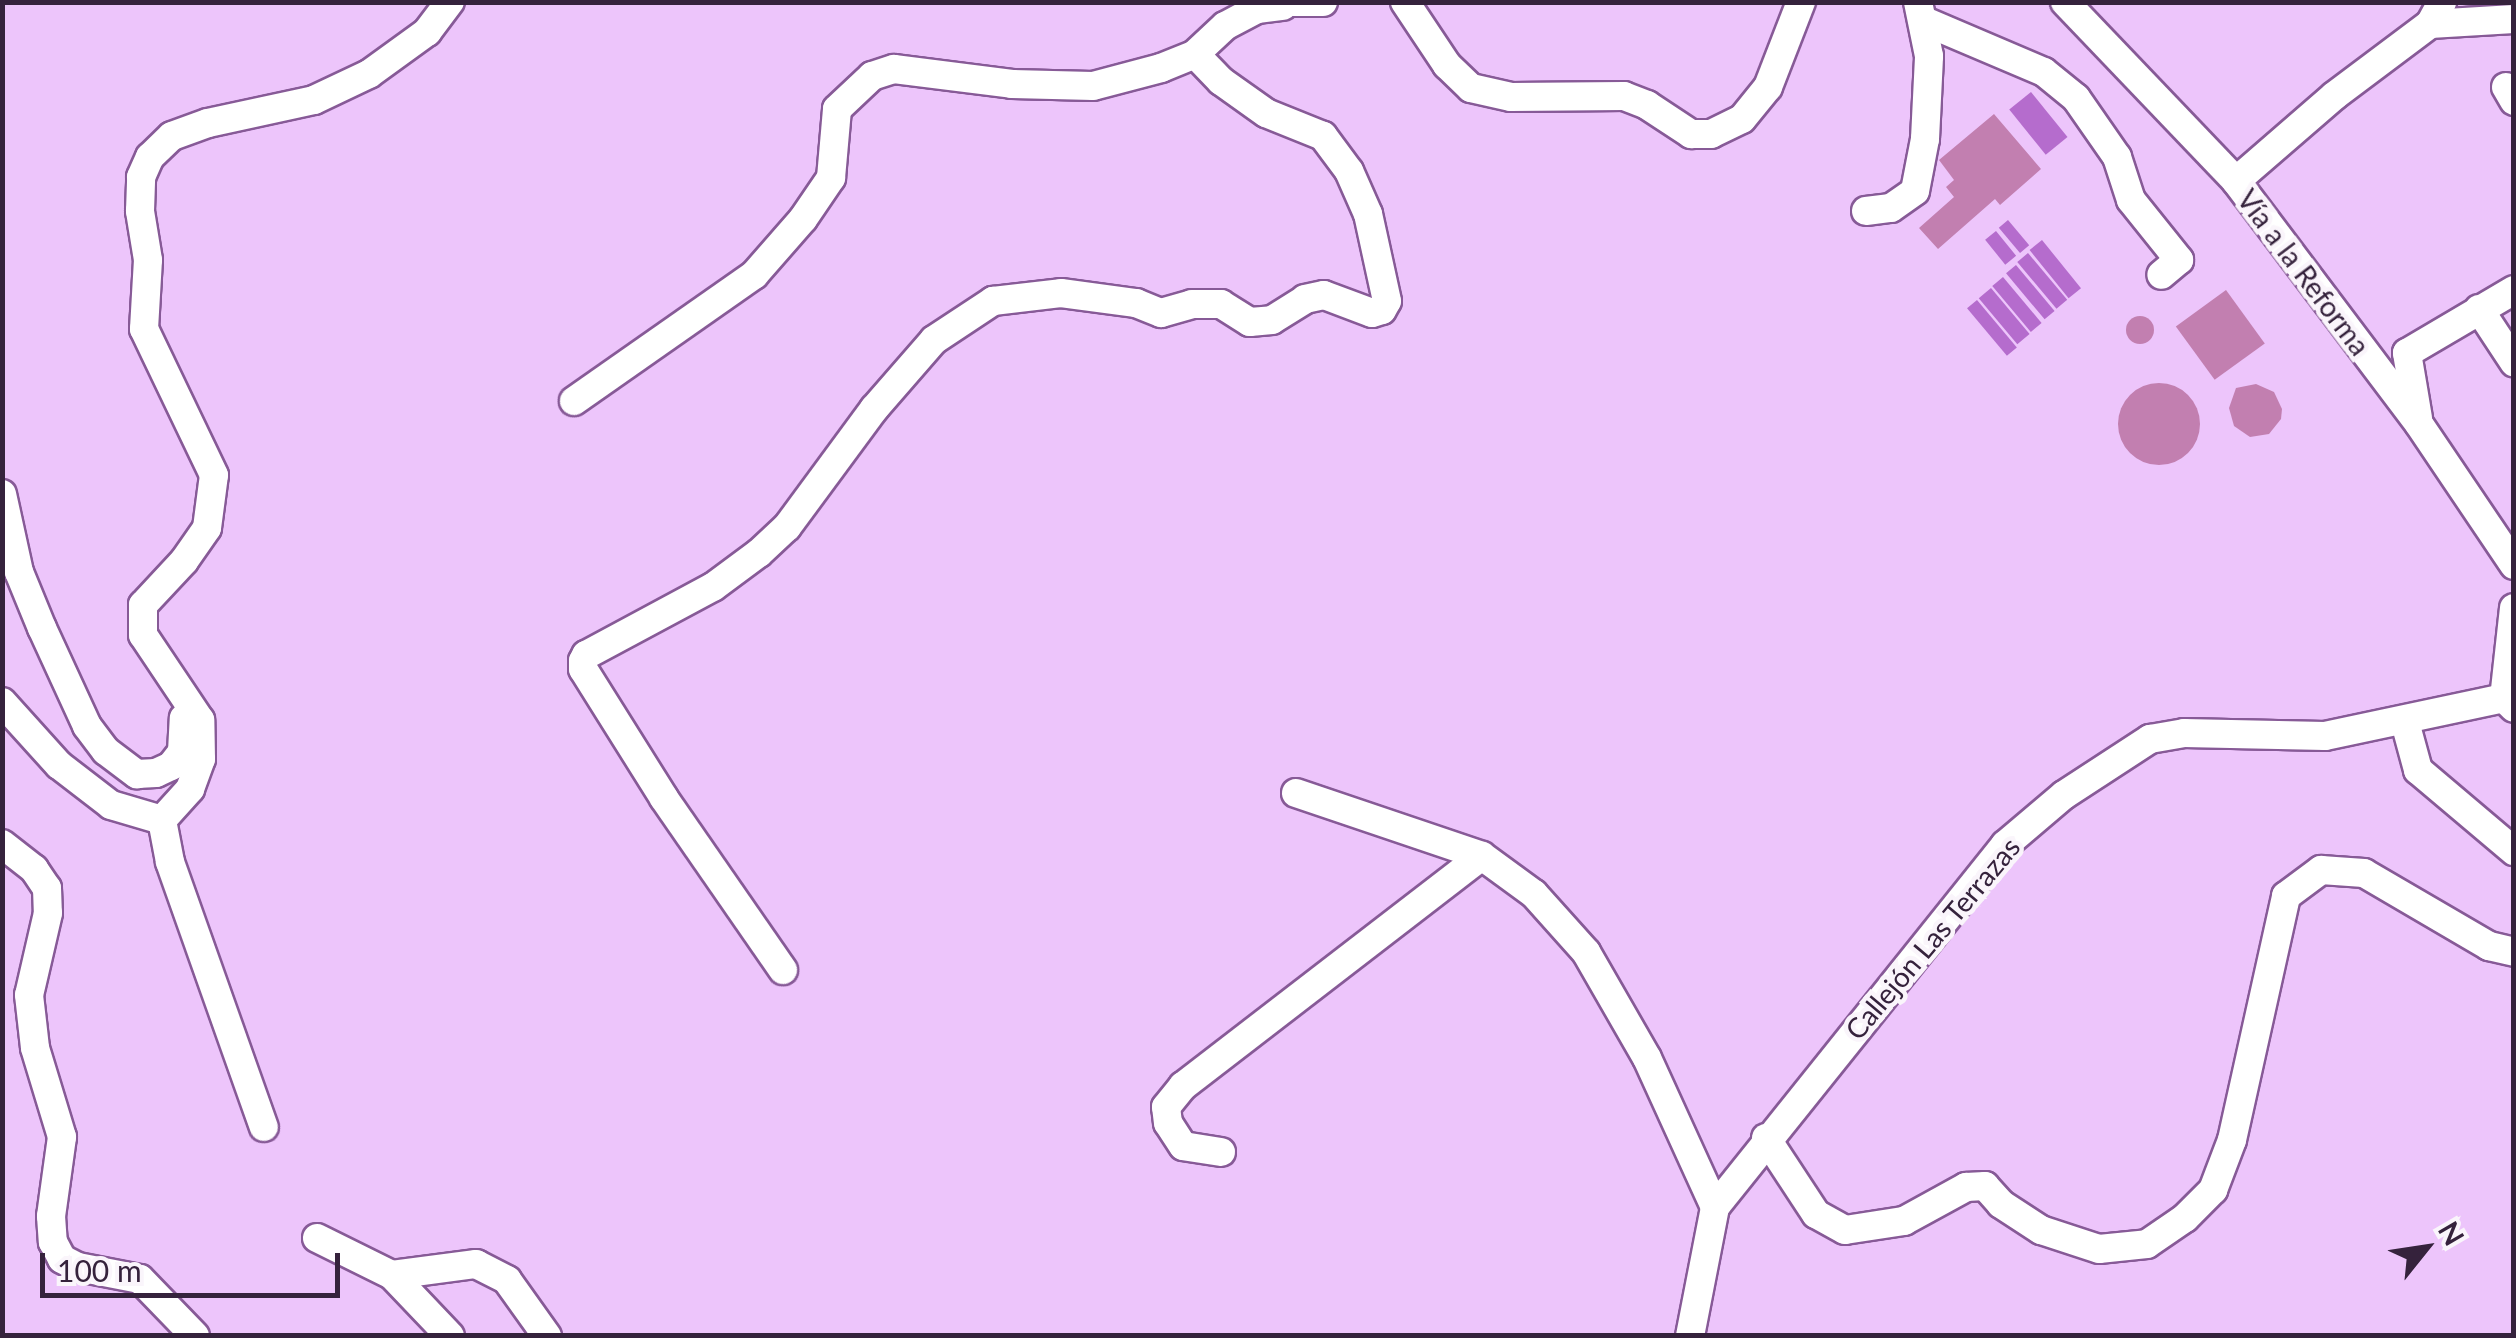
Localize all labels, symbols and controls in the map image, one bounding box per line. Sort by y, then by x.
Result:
street label: Vía a la Reforma [2231,183,2377,361]
street label: Callejón Las Terrazas [1837,830,2027,1046]
north arrow [2376,1198,2476,1298]
text: N [2432,1215,2472,1251]
scale bar [45,1233,345,1295]
text: 100 m [57,1252,142,1288]

